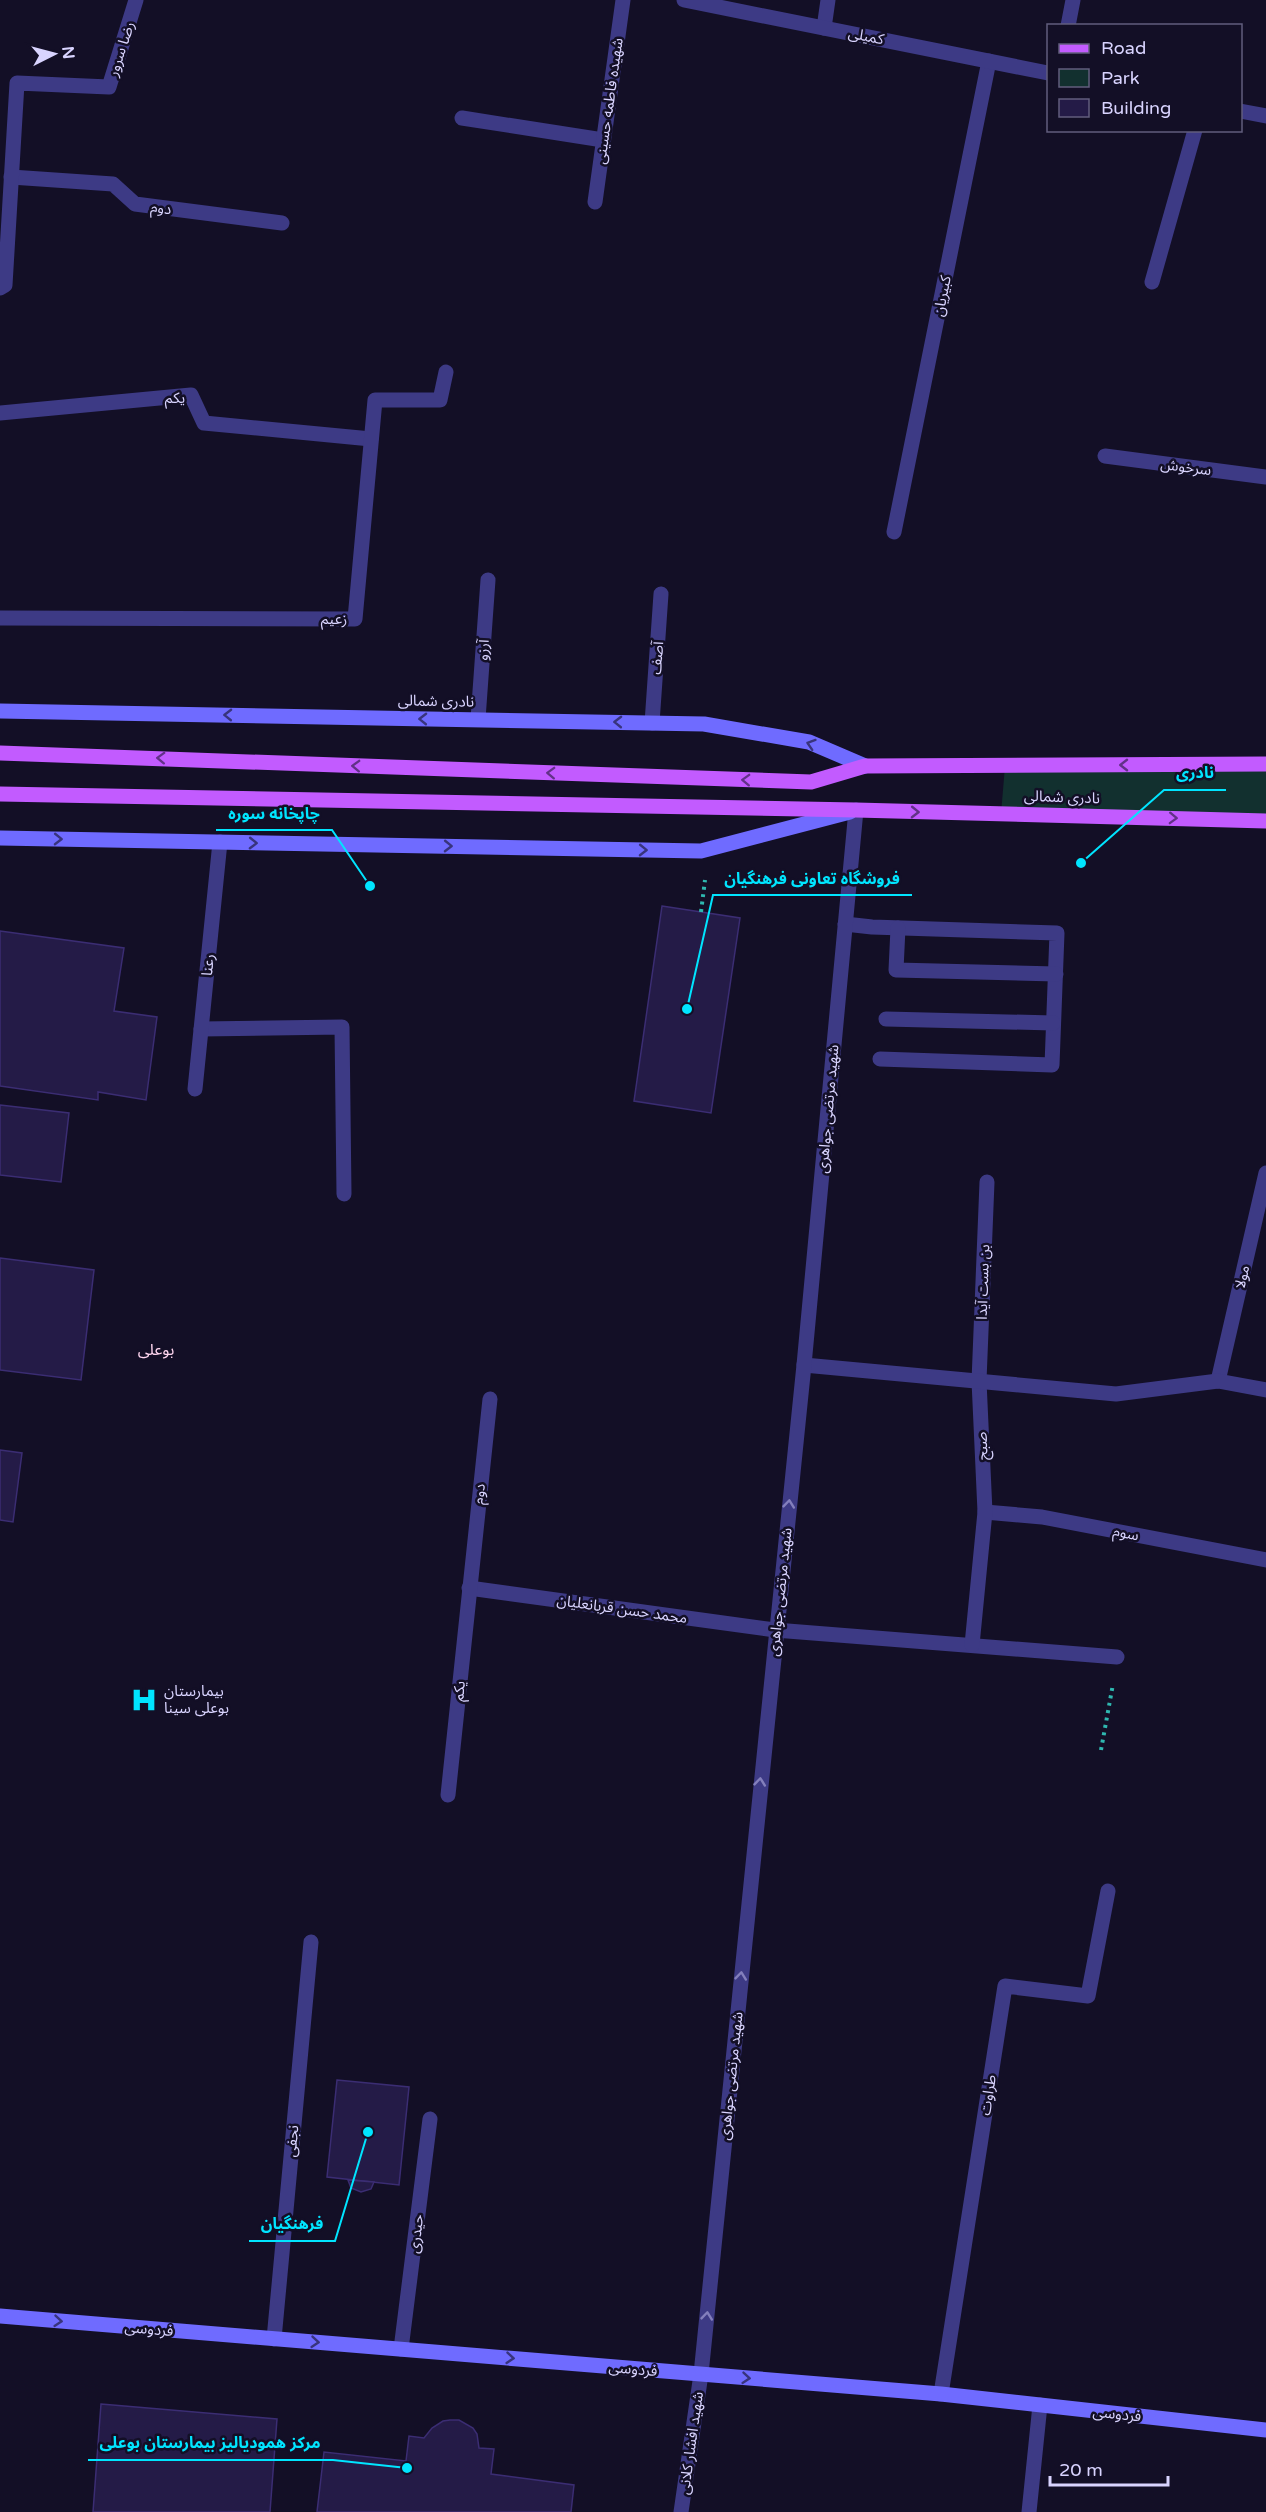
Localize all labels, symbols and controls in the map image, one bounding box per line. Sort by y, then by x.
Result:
street label: رضا سرور [103,19,138,80]
north arrow [24,24,84,84]
street label: کمیلی [847,24,886,48]
legend [1047,24,1242,132]
street label: شهیده فاطمه حسینی [591,36,627,165]
text: Road [1101,37,1146,59]
text: N [57,45,79,60]
text: Park [1101,67,1140,89]
text: Building [1101,97,1171,119]
street label: دوم [149,198,173,220]
street label: کبیریان [929,273,955,318]
street label: یکم [165,389,185,409]
street label: سرخوش [1160,455,1213,479]
street label: زعیم [321,610,347,630]
street label: آرزو [473,638,493,661]
street label: آصف [647,640,667,675]
street label: نادری شمالی [398,691,474,711]
one-way arrow [224,709,233,721]
one-way arrow [419,712,428,725]
one-way arrow [613,716,622,728]
one-way arrow [806,739,817,751]
one-way arrow [157,752,166,765]
callout: نادری [1164,756,1226,790]
one-way arrow [351,759,360,772]
one-way arrow [1119,759,1128,771]
text: نادری [1176,763,1214,783]
one-way arrow [546,766,555,779]
one-way arrow [741,773,750,786]
street label: نادری شمالی [1024,787,1100,807]
callout: چاپخانه سوره [216,796,332,830]
text: چاپخانه سوره [228,804,320,824]
one-way arrow [910,805,919,818]
one-way arrow [1168,812,1177,824]
one-way arrow [54,833,63,845]
one-way arrow [249,836,258,849]
one-way arrow [444,840,453,852]
one-way arrow [639,843,648,856]
callout: فروشگاه تعاونی فرهنگیان [713,861,912,895]
text: فروشگاه تعاونی فرهنگیان [724,869,900,889]
street label: رعنا [198,953,218,977]
street label: شهید مرتضی جواهری [813,1044,843,1174]
street label: بن بست آیدا [973,1244,993,1320]
street label: مولا [1231,1263,1253,1291]
district label: بوعلی [138,1340,174,1360]
street label: صبح [972,1431,995,1461]
street label: دوم [469,1483,491,1506]
one-way arrow [782,1500,795,1509]
street label: سوم [1111,1522,1141,1546]
street label: شهید مرتضی جواهری [764,1527,796,1657]
street label: محمد حسن قربانعلیان [556,1591,688,1627]
street label: یکم [449,1680,471,1702]
place label: بیمارستان بوعلی سینا [164,1682,229,1717]
hospital icon: بیمارستان بوعلی سینا [129,1685,159,1715]
one-way arrow [753,1777,766,1786]
one-way arrow [734,1971,747,1980]
street label: شهید مرتضی جواهری [715,2011,747,2141]
street label: طراوت [976,2073,1000,2117]
street label: نجفی [282,2124,302,2158]
callout: فرهنگیان [249,2207,335,2241]
street label: حیدری [405,2213,427,2255]
text: فرهنگیان [261,2214,323,2234]
one-way arrow [700,2311,712,2320]
one-way arrow [54,2314,63,2327]
street label: فردوسی [124,2318,174,2340]
one-way arrow [311,2336,320,2349]
one-way arrow [505,2351,514,2364]
street label: فردوسی [608,2358,658,2380]
one-way arrow [741,2371,750,2384]
street label: شهید افشار کلانی [675,2390,707,2496]
street label: فردوسی [1092,2402,1143,2426]
callout: مرکز همودیالیز بیمارستان بوعلی [88,2426,333,2460]
text: مرکز همودیالیز بیمارستان بوعلی [99,2433,321,2453]
scale bar [1050,2449,1168,2487]
text: 20 m [1059,2459,1103,2481]

